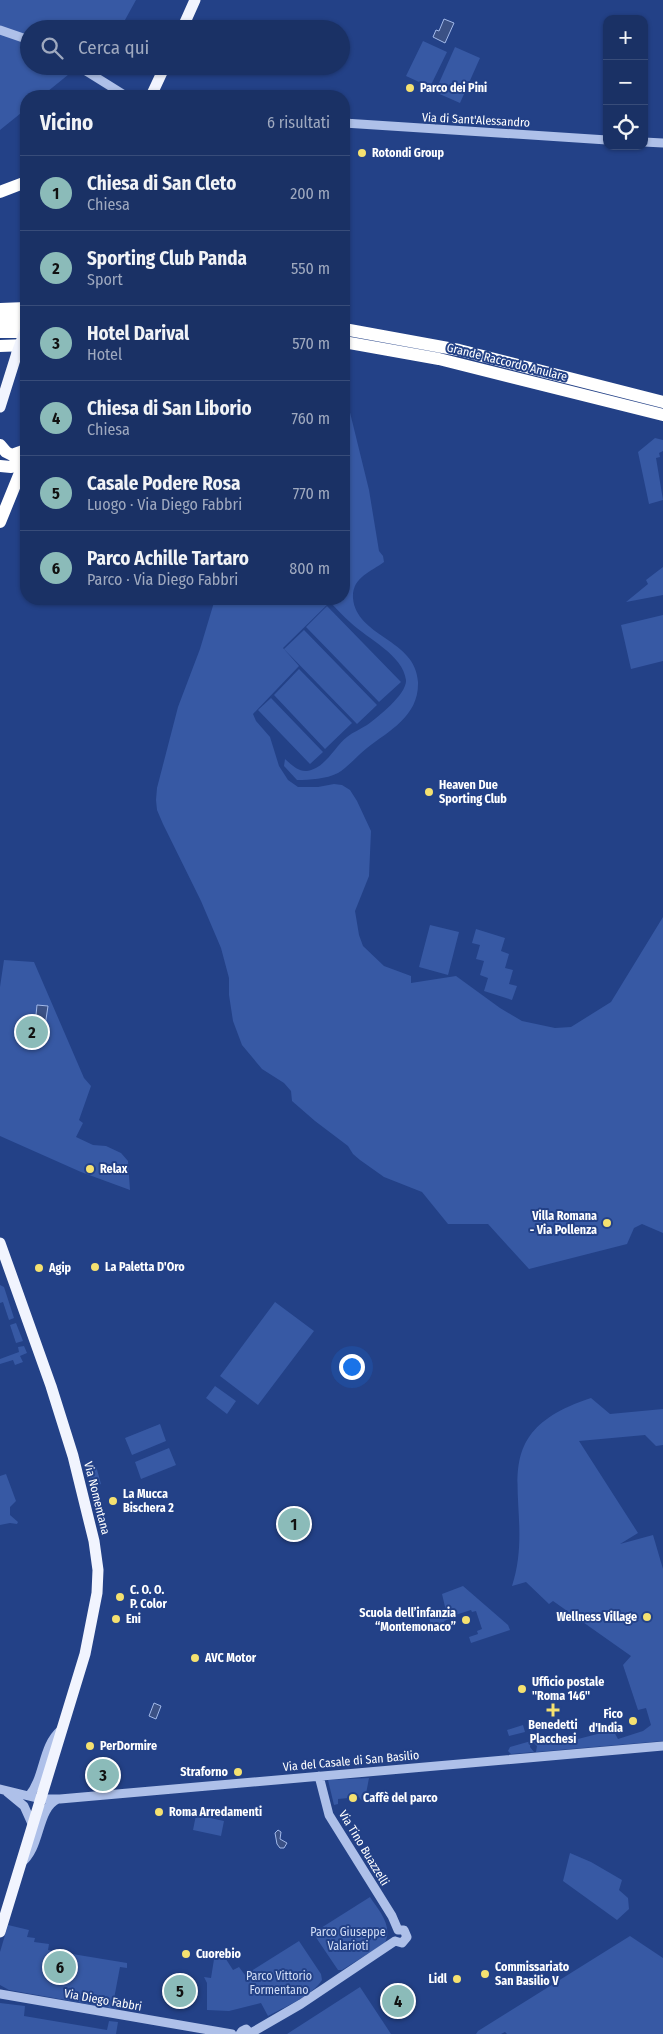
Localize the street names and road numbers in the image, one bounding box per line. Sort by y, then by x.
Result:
street label: Via di Sant'Alessandro [422,110,530,130]
street label: Grande Raccordo Anulare [445,340,569,384]
street label: Via Nomentana [81,1460,113,1536]
street label: Via del Casale di San Basilio [282,1748,420,1774]
street label: Via Tino Buazzelli [336,1808,392,1888]
street label: Via Diego Fabbri [63,1986,143,2014]

